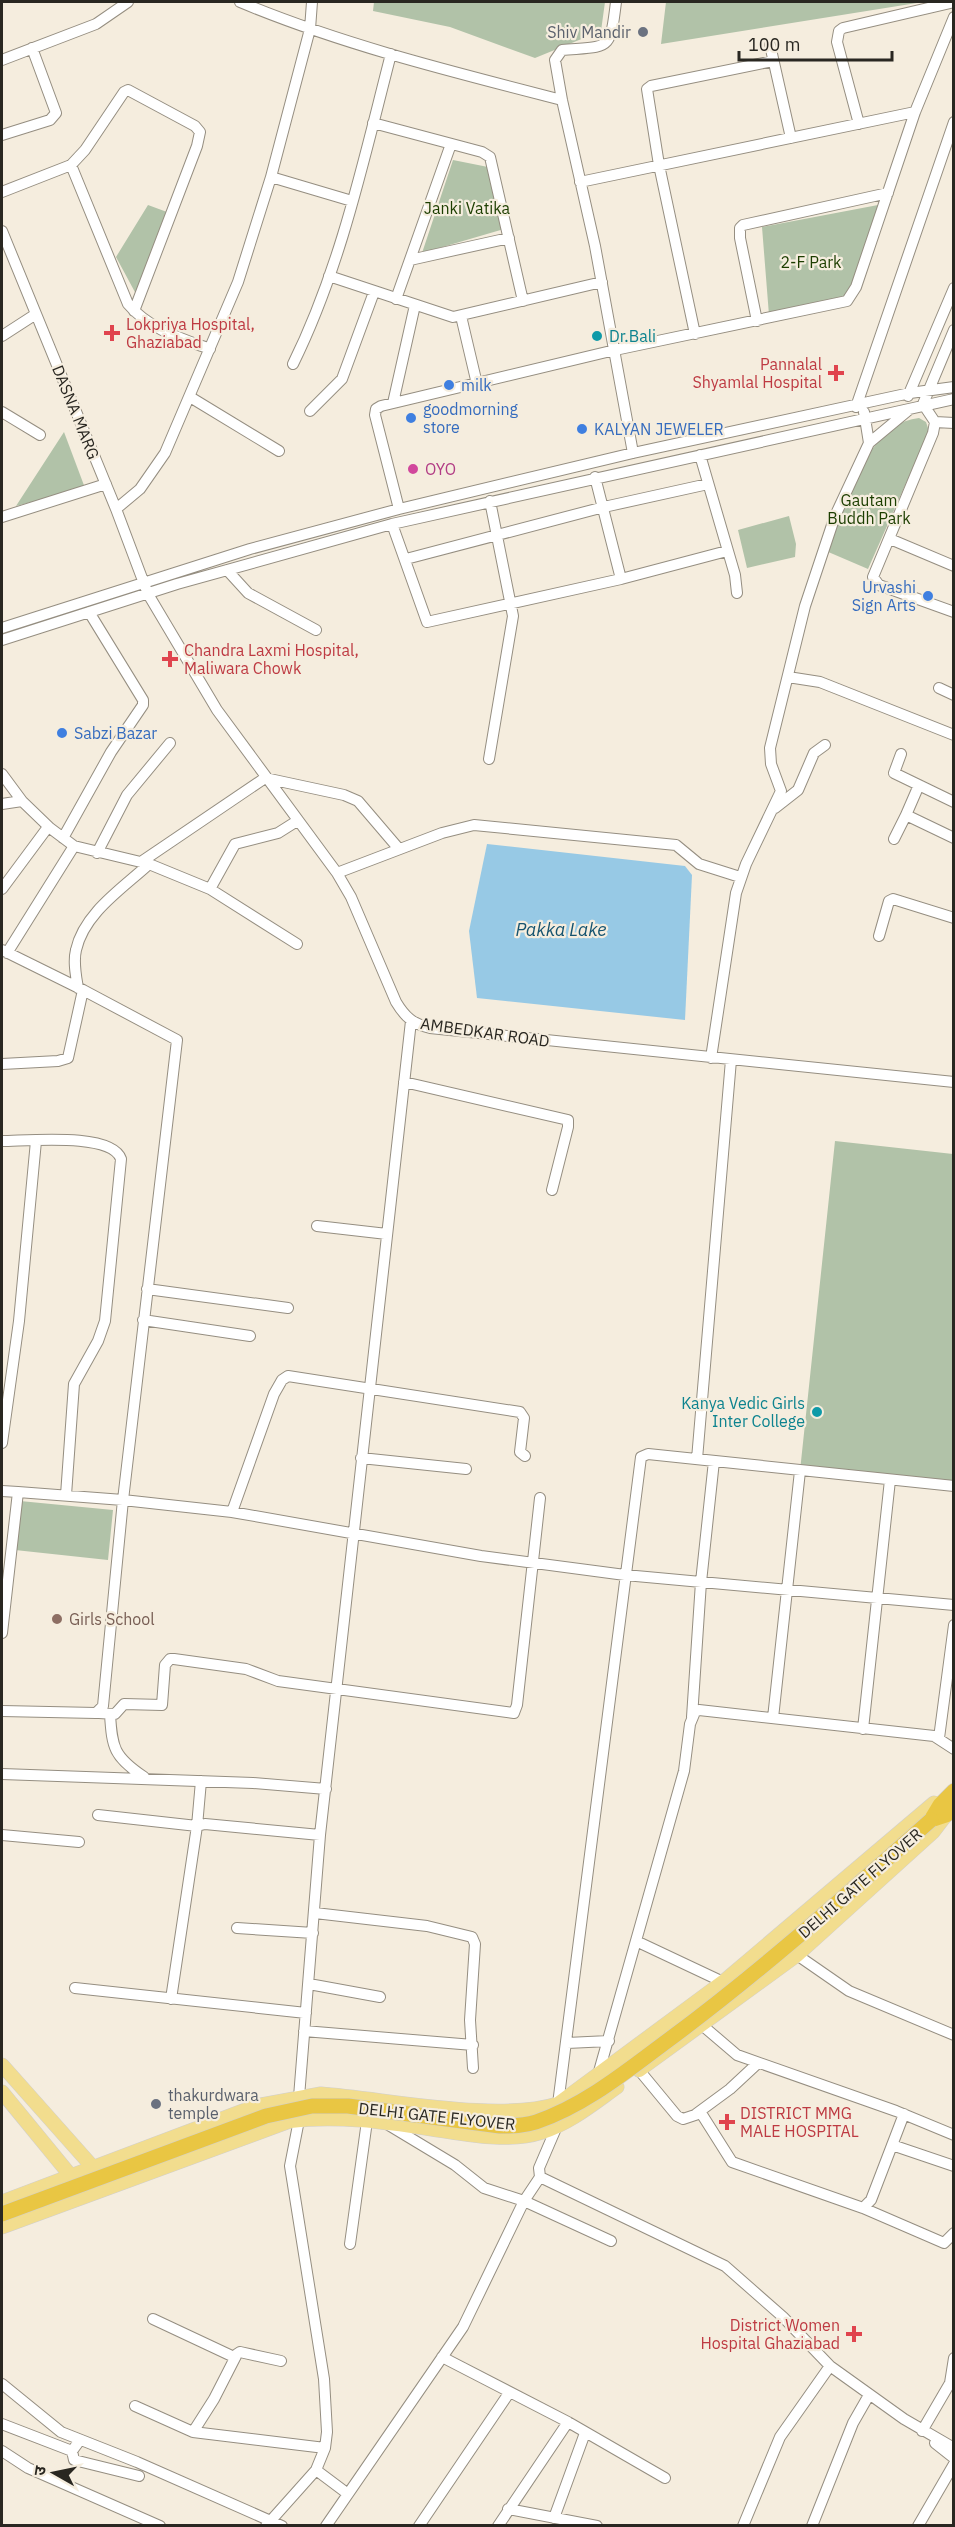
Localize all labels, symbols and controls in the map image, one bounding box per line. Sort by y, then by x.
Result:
place label: Shiv Mandir [547,22,631,42]
scale bar [739,24,892,62]
marker: Shiv Mandir [636,25,650,39]
text: 100 m [748,33,800,56]
park label: Janki Vatika [424,198,511,218]
park label: 2-F Park [780,252,842,272]
place label: Lokpriya Hospital, Ghaziabad [126,314,255,352]
marker: Lokpriya Hospital, Ghaziabad [103,324,121,342]
place label: Dr.Bali [609,326,656,346]
marker: Dr.Bali [590,329,604,343]
place label: Pannalal Shyamlal Hospital [693,354,822,392]
street label: DASNA MARG [48,362,104,462]
marker: Pannalal Shyamlal Hospital [827,364,845,382]
place label: milk [461,375,492,395]
marker: milk [442,378,456,392]
place label: goodmorning store [423,399,519,437]
marker: goodmorning store [404,411,418,425]
place label: KALYAN JEWELER [594,419,724,439]
marker: KALYAN JEWELER [575,422,589,436]
place label: OYO [425,459,456,479]
marker: OYO [406,462,420,476]
park label: Gautam Buddh Park [827,490,911,528]
place label: Urvashi Sign Arts [852,577,916,615]
marker: Urvashi Sign Arts [921,589,935,603]
place label: Chandra Laxmi Hospital, Maliwara Chowk [184,640,359,678]
marker: Chandra Laxmi Hospital, Maliwara Chowk [161,650,179,668]
place label: Sabzi Bazar [74,723,157,743]
marker: Sabzi Bazar [55,726,69,740]
water label: Pakka Lake [516,918,607,941]
street label: AMBEDKAR ROAD [419,1013,551,1051]
place label: Kanya Vedic Girls Inter College [681,1393,805,1431]
marker: Kanya Vedic Girls Inter College [810,1405,824,1419]
place label: Girls School [69,1609,155,1629]
marker: Girls School [50,1612,64,1626]
street label: DELHI GATE FLYOVER [794,1824,926,1942]
place label: thakurdwara temple [168,2085,259,2123]
marker: thakurdwara temple [149,2097,163,2111]
street label: DELHI GATE FLYOVER [358,2098,516,2134]
place label: DISTRICT MMG MALE HOSPITAL [740,2103,859,2141]
marker: DISTRICT MMG MALE HOSPITAL [718,2113,736,2131]
place label: District Women Hospital Ghaziabad [701,2315,840,2353]
marker: District Women Hospital Ghaziabad [845,2325,863,2343]
north arrow [24,2443,84,2503]
text: उ [29,2464,50,2477]

